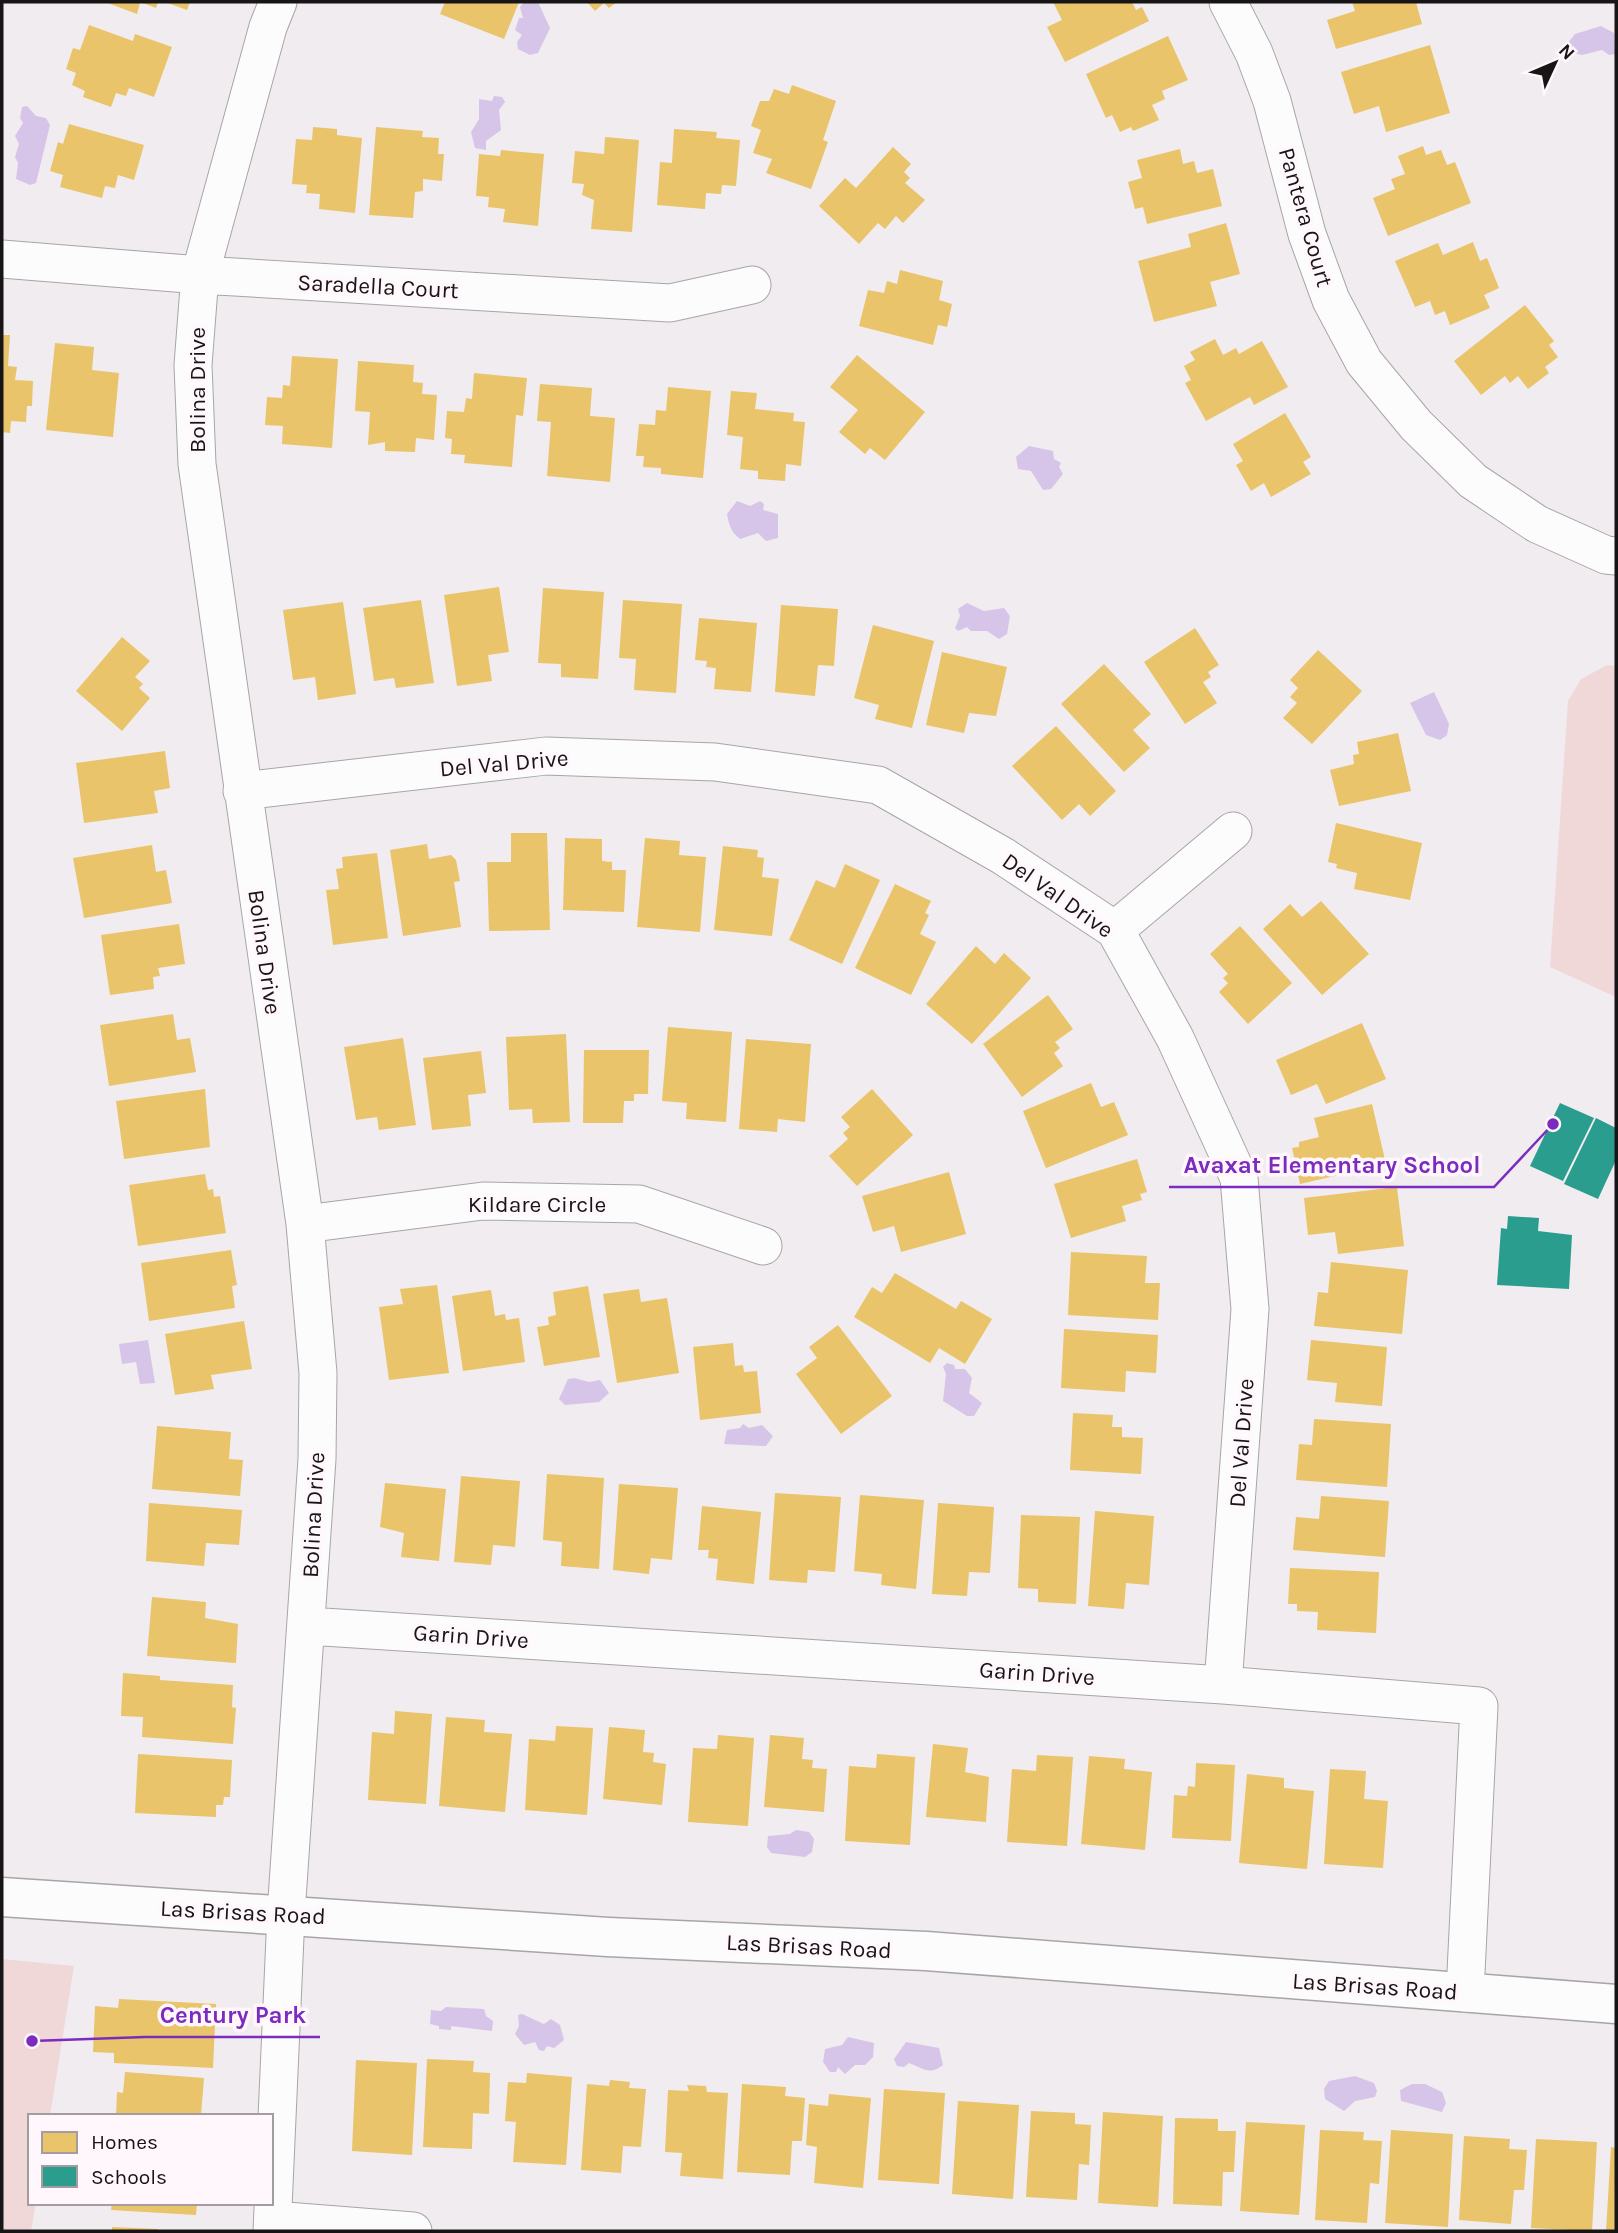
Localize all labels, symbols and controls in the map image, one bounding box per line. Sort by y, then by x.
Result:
north arrow [1520,28,1590,98]
text: N [1554,39,1579,64]
street label: Pantera Court [1273,144,1338,290]
street label: Saradella Court [297,269,460,304]
street label: Bolina Drive [184,327,211,453]
street label: Del Val Drive [438,744,570,783]
street label: Del Val Drive [997,847,1118,944]
street label: Bolina Drive [242,888,287,1016]
callout: Avaxat Elementary School [1169,1142,1494,1187]
text: Avaxat Elementary School [1184,1151,1480,1179]
street label: Kildare Circle [468,1191,606,1218]
street label: Del Val Drive [1224,1378,1259,1509]
street label: Bolina Drive [297,1451,330,1579]
street label: Garin Drive [412,1619,530,1654]
street label: Garin Drive [978,1656,1096,1691]
street label: Las Brisas Road [160,1895,326,1930]
street label: Las Brisas Road [726,1929,892,1964]
street label: Las Brisas Road [1291,1967,1459,2006]
callout: Century Park [145,1992,320,2037]
text: Century Park [160,2001,306,2029]
legend [28,2114,273,2205]
text: Homes [91,2130,158,2154]
text: Schools [91,2165,167,2189]

